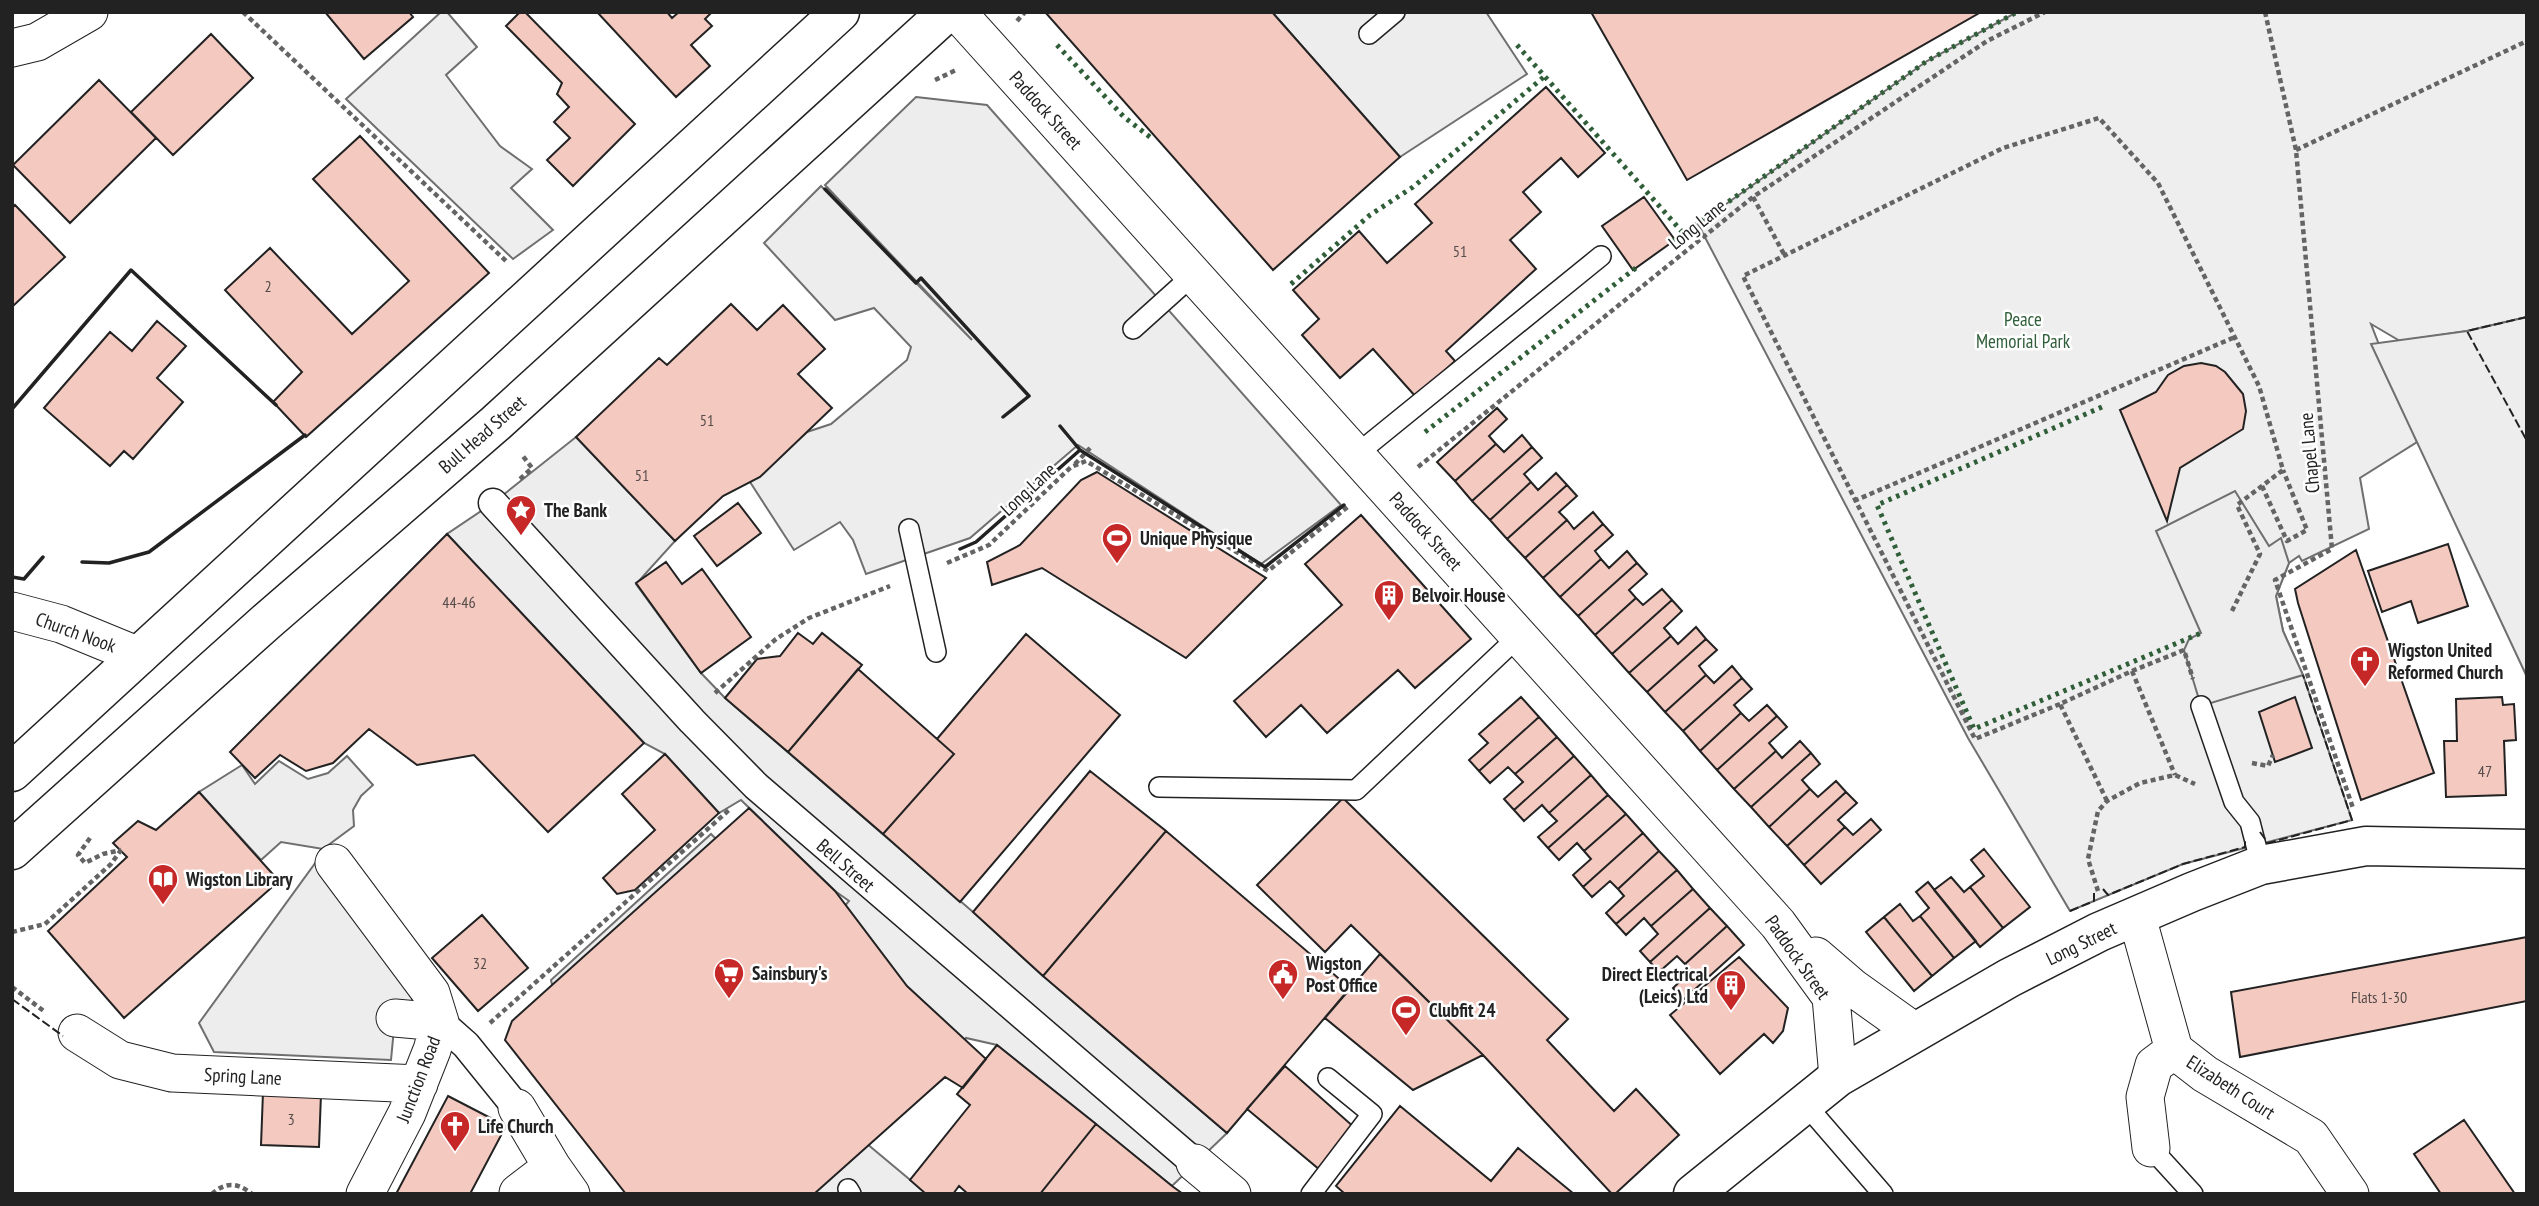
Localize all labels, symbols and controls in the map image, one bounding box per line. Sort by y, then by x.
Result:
street label: Paddock Street [1005,66,1088,155]
street label: Long Lane [1663,193,1731,254]
house number: 51 [1453,241,1467,261]
house number: 2 [264,276,272,296]
park label: Peace Memorial Park [1976,307,2071,353]
street label: Bull Head Street [434,389,531,478]
house number: 51 [700,410,714,430]
street label: Chapel Lane [2294,412,2324,494]
street label: Long Lane [995,457,1061,521]
house number: 51 [635,465,649,485]
street label: Paddock Street [1385,487,1468,576]
place icon: The Bank [504,493,538,537]
place label: The Bank [544,498,607,522]
sports icon: Unique Physique [1100,521,1134,565]
place label: Unique Physique [1140,526,1253,550]
building icon: Belvoir House [1372,578,1406,622]
place label: Belvoir House [1412,583,1506,607]
house number: 44-46 [442,592,476,612]
street label: Church Nook [33,606,120,658]
place label: Wigston United Reformed Church [2387,638,2503,684]
church icon: Wigston United Reformed Church [2348,644,2382,688]
house number: 47 [2478,761,2492,781]
street label: Bell Street [812,833,880,897]
library icon: Wigston Library [146,862,180,906]
place label: Wigston Library [185,867,293,891]
street label: Paddock Street [1760,910,1836,1004]
street label: Long Street [2042,915,2121,970]
place label: Wigston Post Office [1305,951,1378,997]
house number: 32 [473,953,487,973]
supermarket icon: Sainsbury's [712,956,746,1000]
public building icon: Wigston Post Office [1266,957,1300,1001]
place label: Sainsbury's [752,961,828,985]
place label: Direct Electrical (Leics) Ltd [1602,962,1708,1008]
building icon: Direct Electrical (Leics) Ltd [1714,968,1748,1012]
house number: Flats 1-30 [2351,987,2407,1007]
sports icon: Clubfit 24 [1389,993,1423,1037]
place label: Clubfit 24 [1429,998,1496,1022]
street label: Junction Road [390,1033,445,1126]
street label: Elizabeth Court [2182,1050,2280,1125]
street label: Spring Lane [204,1062,283,1090]
house number: 3 [287,1109,295,1129]
church icon: Life Church [438,1109,472,1153]
place label: Life Church [478,1114,554,1138]

